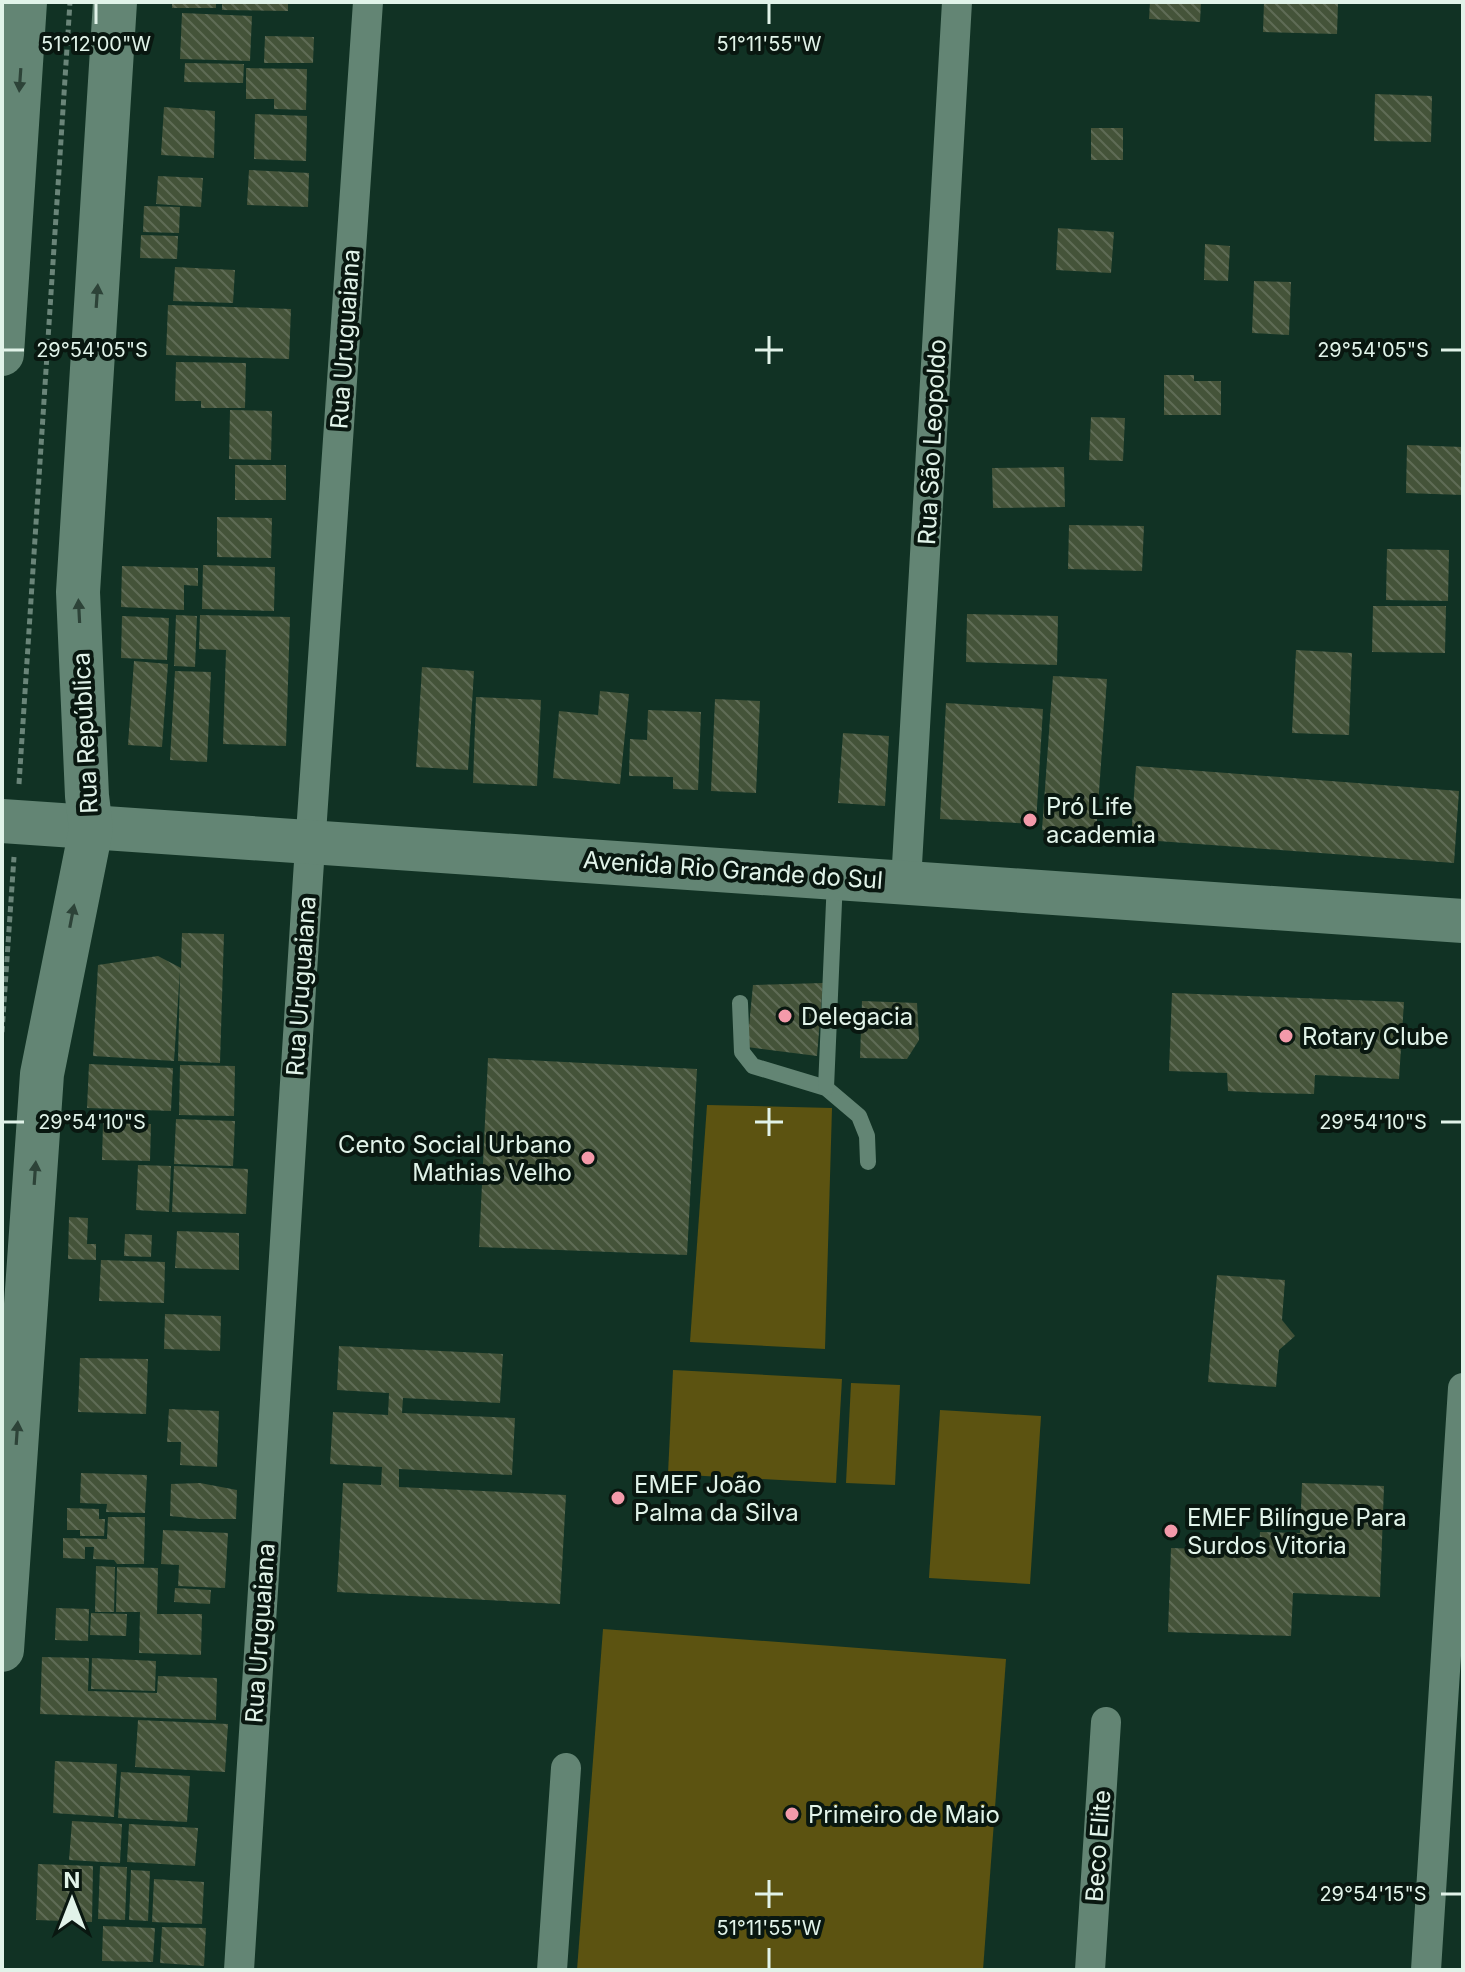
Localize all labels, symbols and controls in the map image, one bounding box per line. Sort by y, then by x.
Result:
text: 51°12'00"W [41,32,151,56]
text: 51°11'55"W [716,32,822,56]
one-way arrow [13,68,26,93]
street label: Rua Uruguaiana [324,248,366,430]
one-way arrow [90,283,103,308]
text: 29°54'05"S [36,338,148,362]
street label: Rua São Leopoldo [912,338,952,546]
text: 29°54'05"S [1317,338,1429,362]
one-way arrow [72,598,85,623]
street label: Rua República [66,652,104,814]
place label: Pró Life academia [1046,792,1156,849]
marker: Pró Life academia [1021,811,1039,829]
street label: Avenida Rio Grande do Sul [582,845,884,895]
street label: Rua Uruguaiana [280,895,322,1077]
one-way arrow [67,904,79,929]
place label: Delegacia [801,1002,913,1031]
marker: Delegacia [776,1007,794,1025]
place label: Rotary Clube [1302,1022,1449,1051]
marker: Rotary Clube [1277,1027,1295,1045]
text: 29°54'10"S [38,1110,146,1134]
text: 29°54'10"S [1319,1110,1427,1134]
place label: Cento Social Urbano Mathias Velho [338,1130,572,1187]
marker: Cento Social Urbano Mathias Velho [579,1149,597,1167]
one-way arrow [29,1160,42,1185]
one-way arrow [11,1420,24,1445]
place label: EMEF João Palma da Silva [634,1470,799,1527]
marker: EMEF João Palma da Silva [609,1489,627,1507]
place label: EMEF Bilíngue Para Surdos Vitoria [1187,1503,1407,1560]
marker: EMEF Bilíngue Para Surdos Vitoria [1162,1522,1180,1540]
street label: Rua Uruguaiana [239,1542,281,1724]
street label: Beco Elite [1080,1789,1116,1903]
place label: Primeiro de Maio [808,1800,1000,1829]
marker: Primeiro de Maio [783,1805,801,1823]
north arrow [32,1860,112,1940]
text: N [64,1867,80,1893]
text: 29°54'15"S [1319,1882,1427,1906]
text: 51°11'55"W [716,1916,822,1940]

